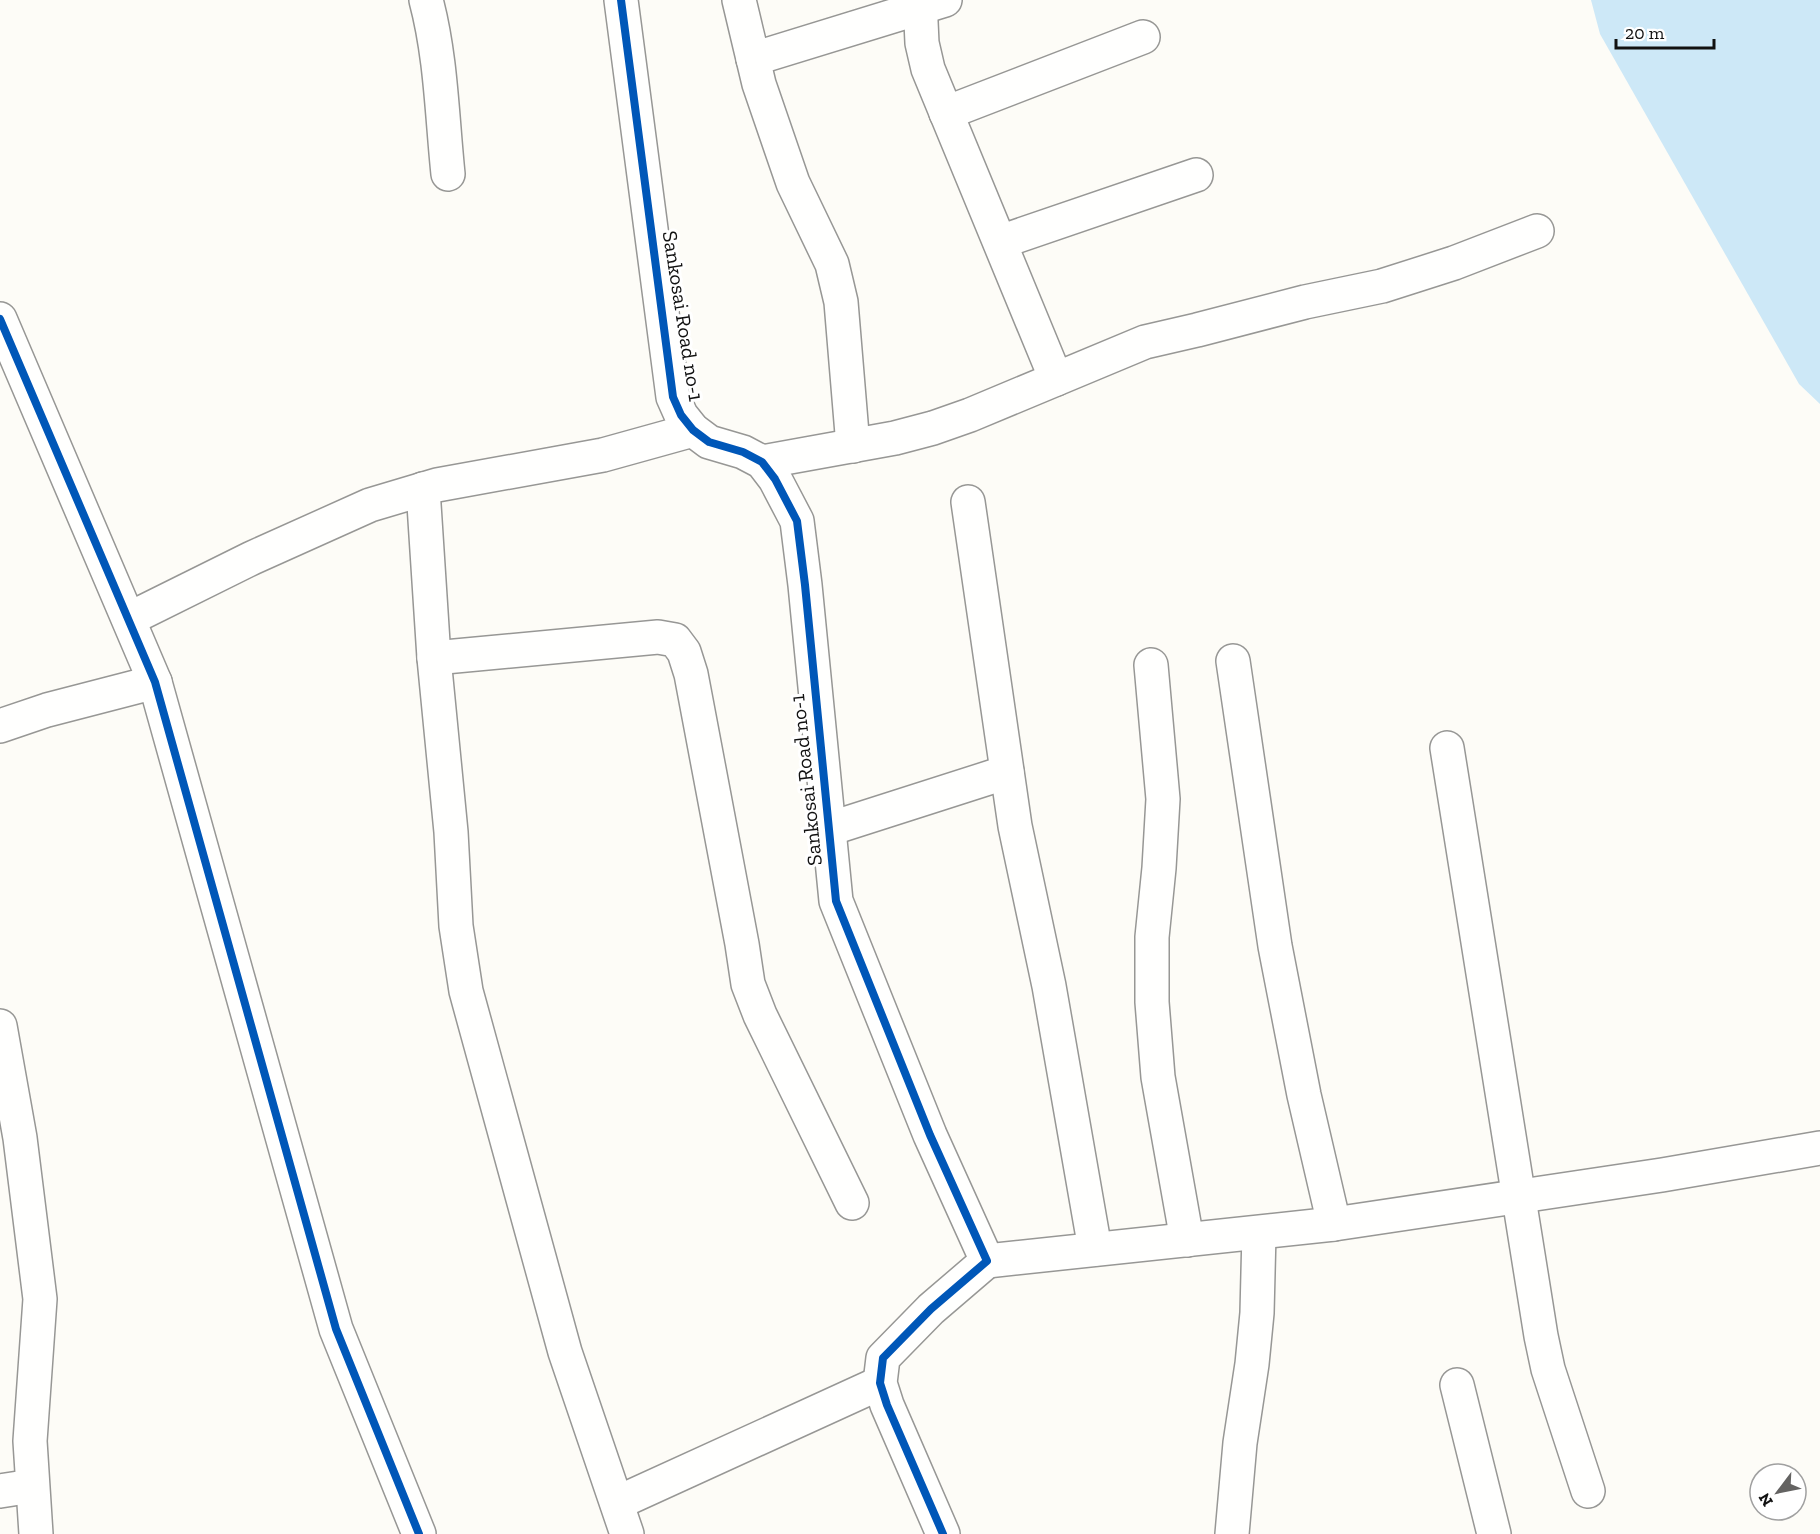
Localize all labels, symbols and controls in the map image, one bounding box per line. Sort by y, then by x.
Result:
scale bar [1616,12,1714,50]
text: 20 m [1625,22,1665,44]
street label: Sankosai Road no-1 [658,229,709,403]
street label: Sankosai Road no-1 [784,693,827,867]
north arrow [1748,1462,1808,1522]
text: N [1754,1489,1777,1510]

